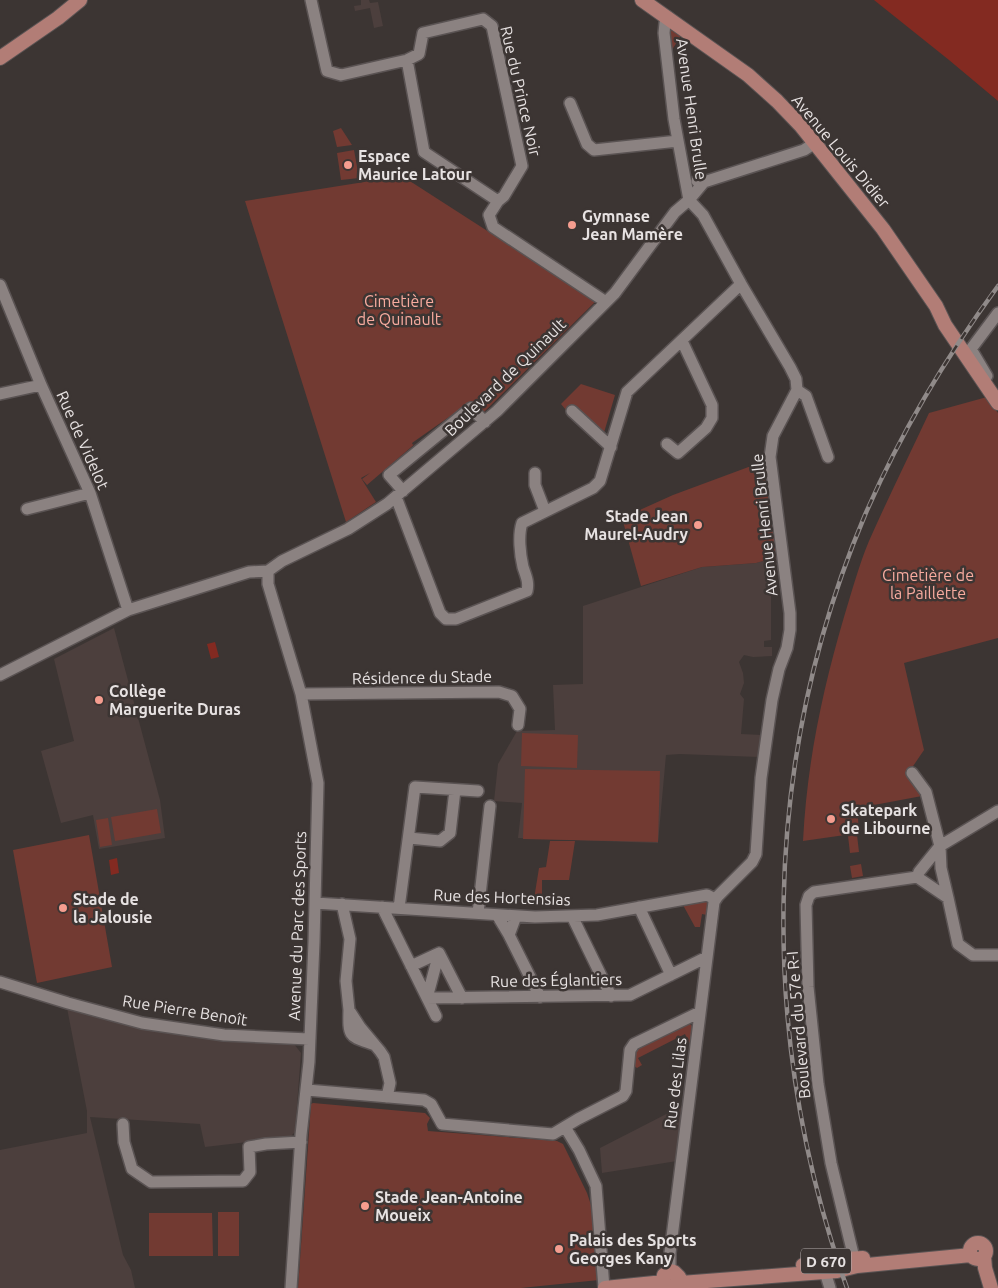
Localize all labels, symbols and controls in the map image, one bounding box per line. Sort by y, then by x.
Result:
street label: Rue du Prince Noir [497,24,545,158]
street label: Avenue Henri Brulle [673,37,711,181]
street label: Avenue Louis Didier [788,91,894,211]
place label: Espace Maurice Latour [358,147,472,183]
marker: Espace Maurice Latour [342,159,354,171]
place label: Gymnase Jean Mamère [582,207,683,243]
marker: Gymnase Jean Mamère [566,219,578,231]
park label: Cimetière de Quinault [357,292,442,328]
street label: Boulevard de Quinault [441,314,570,439]
street label: Rue de Videlot [53,388,113,493]
street label: Avenue Henri Brulle [748,453,780,597]
place label: Stade Jean Maurel-Audry [584,507,688,543]
marker: Stade Jean Maurel-Audry [692,519,704,531]
park label: Cimetière de la Paillette [882,566,974,602]
street label: Résidence du Stade [352,667,492,687]
place label: Collège Marguerite Duras [109,682,241,718]
marker: Collège Marguerite Duras [93,694,105,706]
place label: Skatepark de Libourne [841,801,931,837]
marker: Skatepark de Libourne [825,813,837,825]
street label: Avenue du Parc des Sports [285,831,309,1021]
street label: Rue des Hortensias [433,886,571,908]
place label: Stade de la Jalousie [73,890,153,926]
marker: Stade de la Jalousie [57,902,69,914]
street label: Boulevard du 57e R-I [783,950,813,1100]
street label: Rue des Églantiers [490,968,622,990]
street label: Rue Pierre Benoît [121,991,249,1029]
street label: Rue des Lilas [660,1036,690,1130]
place label: Stade Jean-Antoine Moueix [375,1188,523,1224]
marker: Stade Jean-Antoine Moueix [359,1200,371,1212]
place label: Palais des Sports Georges Kany [569,1231,697,1267]
marker: Palais des Sports Georges Kany [553,1243,565,1255]
road number: D 670 [801,1248,851,1274]

